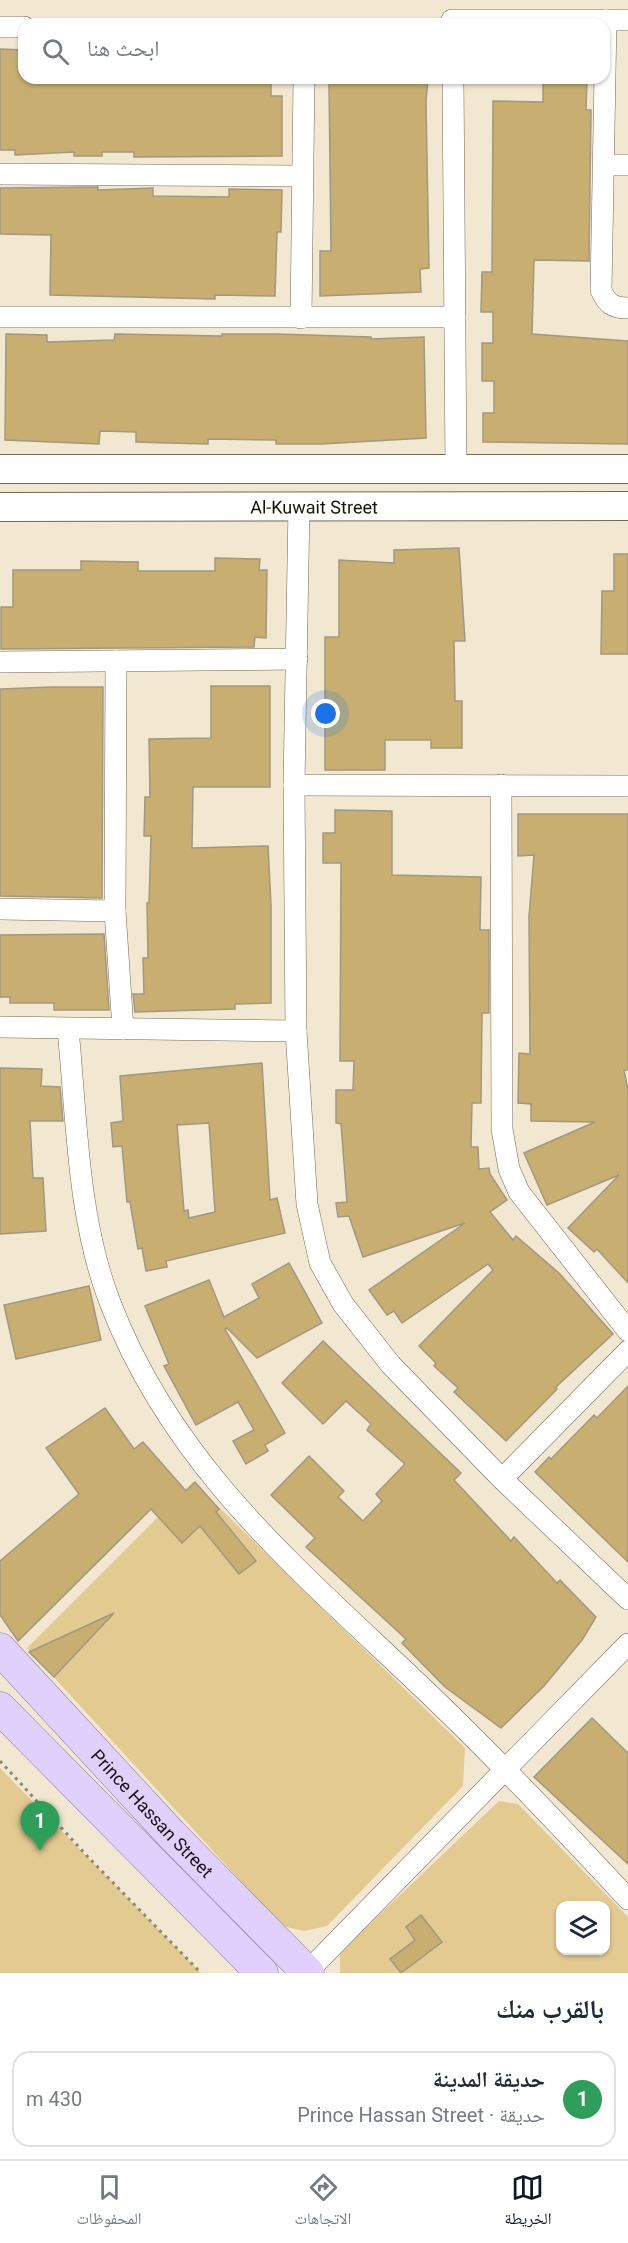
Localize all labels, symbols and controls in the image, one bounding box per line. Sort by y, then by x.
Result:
search box [18,18,610,84]
icon: search [39,35,72,68]
text: ابحث هنا [87,36,160,61]
street label: Al-Kuwait Street [250,496,378,517]
your location [311,699,340,728]
street label: Prince Hassan Street [87,1745,218,1881]
pin: 1 [20,1802,60,1851]
map controls [556,1901,610,1955]
button: layers [556,1901,610,1955]
text: بالقرب منك [496,1994,604,2024]
text: حديقة المدينة [433,2067,545,2092]
text: 430 m [26,2087,82,2111]
text: 1 [577,2087,588,2111]
text: حديقة · Prince Hassan Street [297,2103,545,2127]
tab: المحفوظات [77,2171,142,2234]
tab: الاتجاهات [295,2171,351,2234]
tab: الخريطة [504,2171,552,2234]

